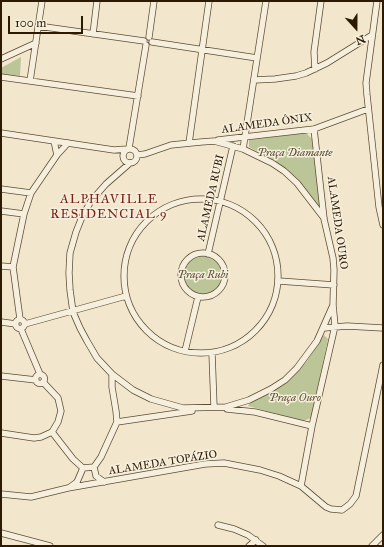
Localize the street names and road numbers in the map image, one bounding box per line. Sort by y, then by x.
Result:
street label: ALAMEDA ÔNIX [221,111,313,137]
street label: ALAMEDA RUBI [195,153,227,243]
street label: ALAMEDA OURO [324,176,350,270]
street label: ALAMEDA TOPÁZIO [108,448,218,478]

